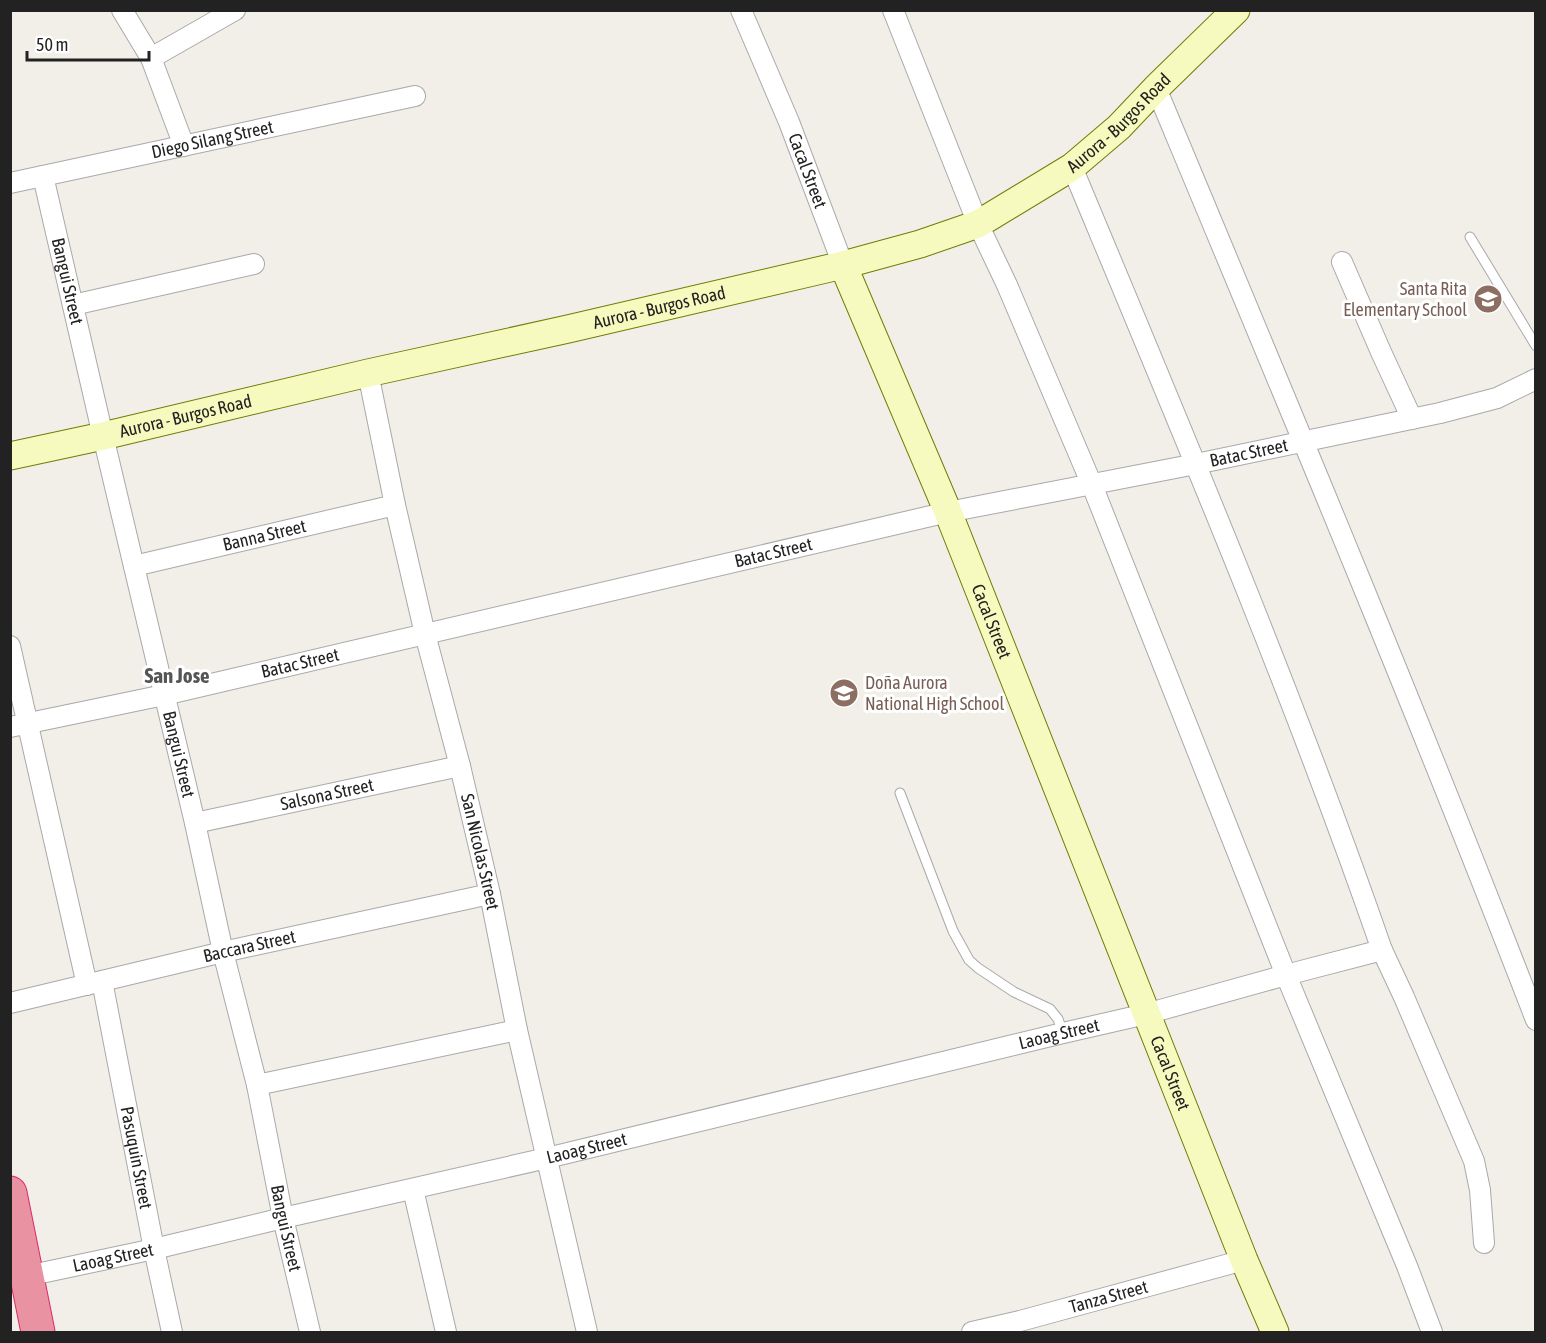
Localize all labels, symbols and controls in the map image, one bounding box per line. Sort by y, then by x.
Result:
scale bar [27,24,148,62]
text: 50 m [36,34,68,55]
street label: Aurora - Burgos Road [1062,69,1175,177]
street label: Diego Silang Street [149,116,275,162]
street label: Cacal Street [784,130,832,211]
street label: Bangui Street [48,236,88,326]
place label: Santa Rita Elementary School [1343,278,1467,320]
street label: Aurora - Burgos Road [591,282,727,333]
school or university icon: Santa Rita Elementary School [1472,283,1504,315]
street label: Aurora - Burgos Road [117,390,254,442]
street label: Batac Street [1208,434,1290,471]
street label: Banna Street [221,515,308,555]
street label: Batac Street [732,533,814,572]
street label: Cacal Street [968,581,1016,661]
street label: Batac Street [259,644,341,682]
district label: San Jose [144,663,210,687]
place label: Doña Aurora National High School [865,672,1005,714]
school or university icon: Doña Aurora National High School [828,677,860,709]
street label: Bangui Street [159,709,200,800]
street label: Salsona Street [278,774,375,814]
street label: San Nicolas Street [457,792,504,912]
street label: Baccara Street [201,926,297,966]
street label: Laoag Street [1017,1014,1101,1053]
street label: Cacal Street [1146,1033,1195,1113]
street label: Pasuquin Street [117,1105,157,1211]
street label: Laoag Street [544,1128,629,1168]
street label: Bangui Street [267,1183,306,1274]
street label: Laoag Street [71,1238,155,1276]
street label: Tanza Street [1067,1276,1150,1317]

